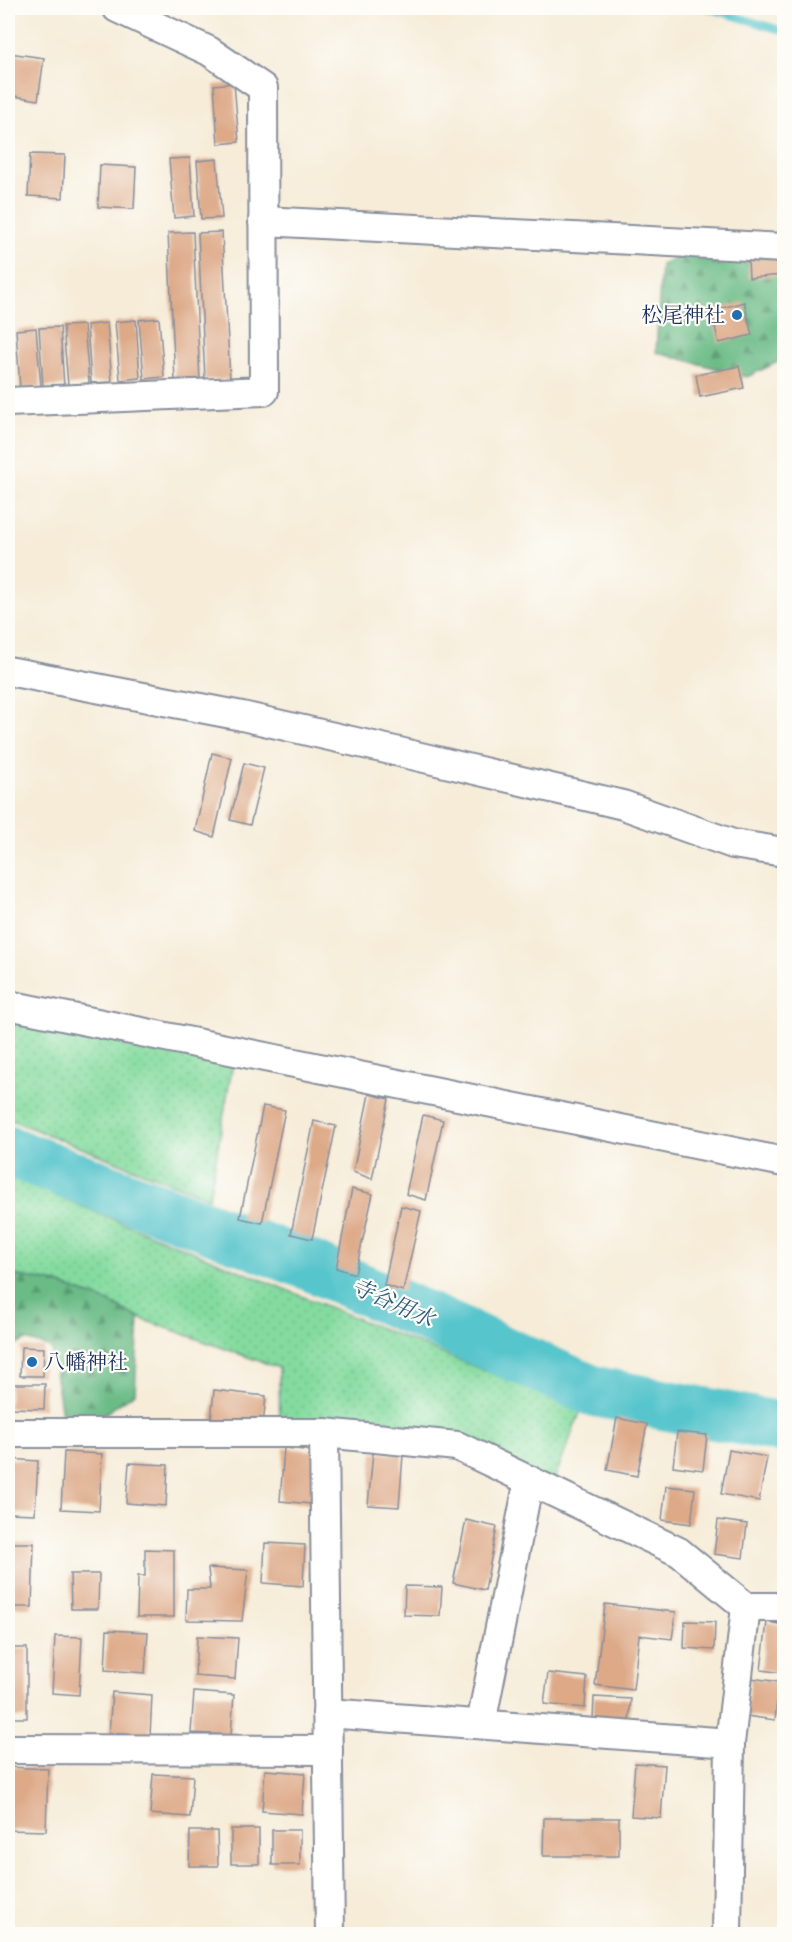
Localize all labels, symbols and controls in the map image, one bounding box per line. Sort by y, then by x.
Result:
place label: 松尾神社 [641,302,725,329]
marker: 松尾神社 [730,308,744,322]
water label: 寺谷用水 [347,1272,440,1334]
place label: 八幡神社 [44,1349,128,1376]
marker: 八幡神社 [25,1355,39,1369]

